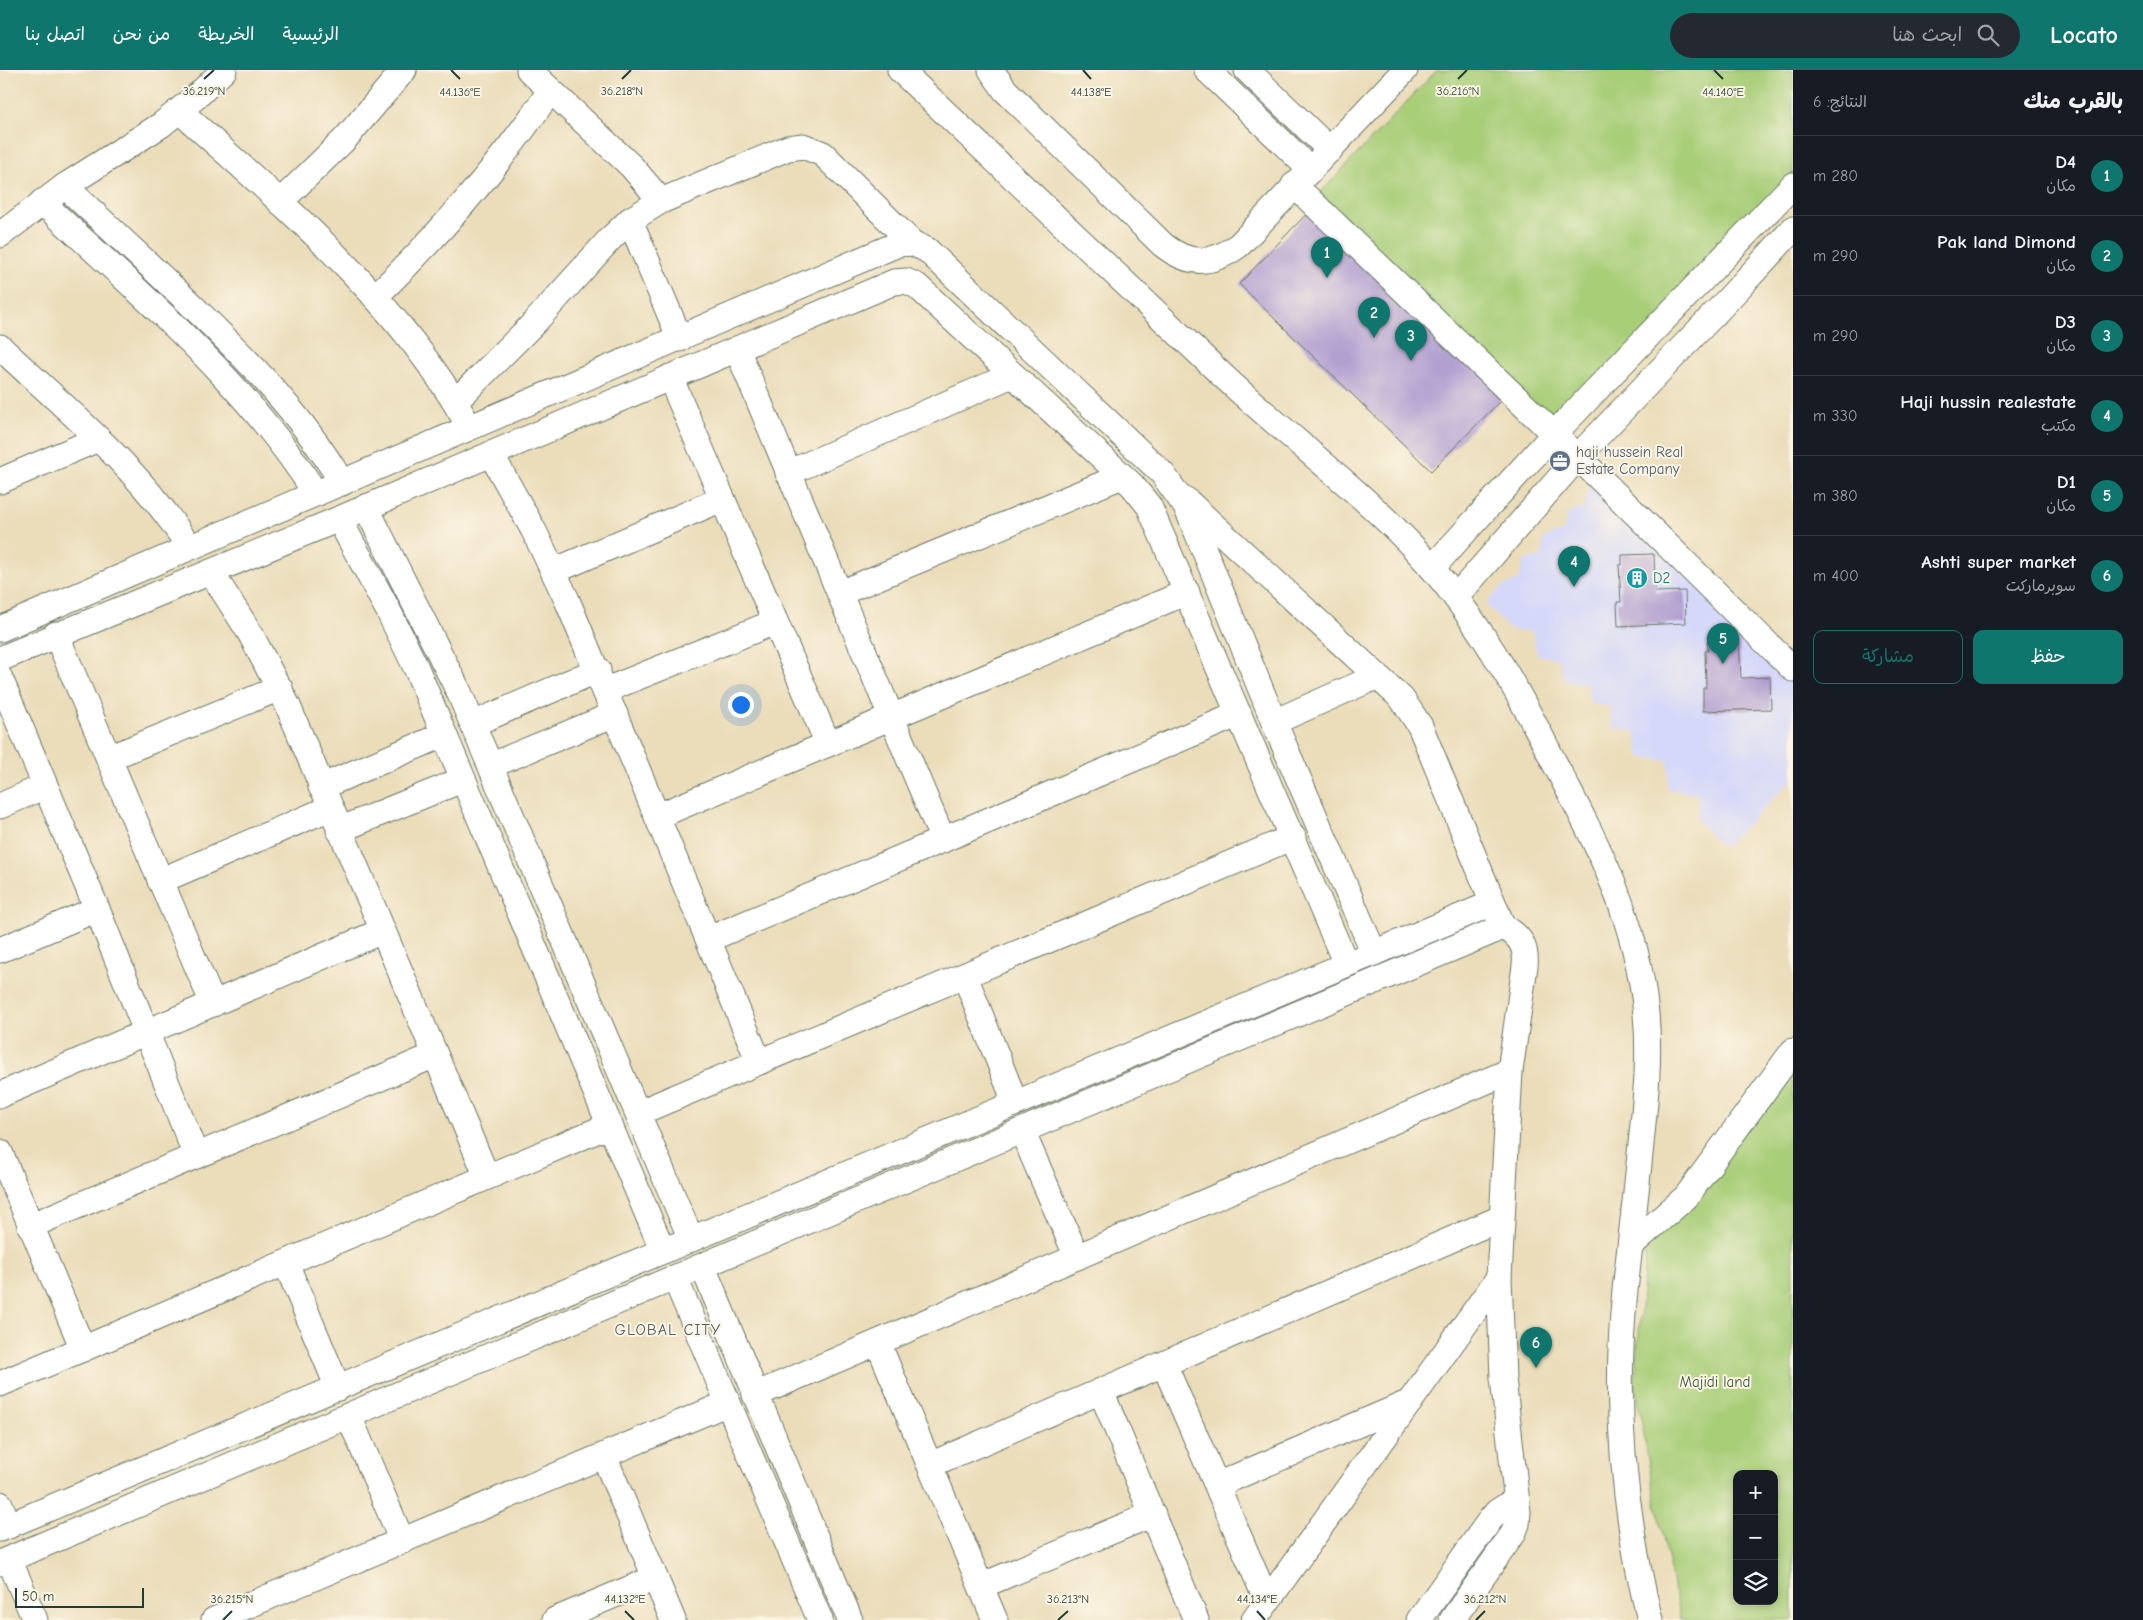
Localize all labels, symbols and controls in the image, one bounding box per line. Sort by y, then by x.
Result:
search box [1670,13,2020,58]
icon: search [1974,21,2002,49]
text: Locato [2050,21,2118,49]
text: اتصل بنا [25,24,85,45]
text: من نحن [113,24,170,45]
text: الخريطة [198,24,254,45]
text: الرئيسية [282,24,339,45]
text: ابحث هنا [1892,24,1962,46]
text: 36.219°N [183,84,225,98]
text: 36.218°N [601,84,643,98]
text: 36.216°N [1437,84,1479,98]
text: 44.136°E [440,85,480,99]
text: 44.138°E [1071,85,1111,99]
text: 44.140°E [1702,85,1744,99]
text: بالقرب منك [2023,89,2123,113]
text: النتائج: 6 [1813,93,1867,111]
text: D4 [2055,151,2076,173]
text: 280 m [1813,167,1858,185]
text: 1 [2104,167,2110,185]
text: مكان [2046,177,2076,195]
text: Pak land Dimond [1937,231,2076,253]
pin: 1 [1311,237,1343,278]
text: 290 m [1813,247,1858,265]
text: 2 [2103,247,2111,265]
text: مكان [2046,257,2076,275]
pin: 2 [1358,297,1390,338]
text: D3 [2055,311,2076,333]
pin: 3 [1395,320,1427,361]
text: 290 m [1813,327,1858,345]
text: 3 [2103,327,2111,345]
text: مكان [2046,337,2076,355]
text: Haji hussin realestate [1900,391,2076,413]
text: 330 m [1813,407,1858,425]
text: 4 [2103,407,2111,425]
text: مكتب [2041,417,2076,435]
place label: haji hussein Real Estate Company [1576,443,1683,478]
office icon: haji hussein Real Estate Company [1548,449,1572,473]
text: D1 [2057,471,2076,493]
text: 380 m [1813,487,1858,505]
text: 5 [2103,487,2111,505]
text: مكان [2046,497,2076,515]
pin: 4 [1558,546,1590,587]
text: Ashti super market [1921,551,2076,573]
building icon: D2 [1625,566,1649,590]
text: 400 m [1813,567,1859,585]
text: 6 [2103,567,2111,585]
place label: D2 [1653,569,1670,587]
text: سوبرماركت [2006,577,2076,595]
pin: 5 [1707,623,1739,664]
button: مشاركة [1813,630,1963,684]
button: حفظ [1973,630,2123,684]
your location [728,692,754,718]
district label: GLOBAL CITY [615,1321,721,1339]
pin: 6 [1520,1327,1552,1368]
park label: Majidi land [1680,1373,1750,1391]
map controls [1733,1470,1778,1605]
button: + [1733,1470,1778,1515]
button: − [1733,1515,1778,1560]
button: layers [1733,1560,1778,1605]
scale bar [15,1585,144,1608]
text: 50 m [22,1588,54,1605]
text: 36.215°N [211,1592,253,1606]
text: 44.132°E [605,1592,645,1606]
text: 36.213°N [1047,1592,1089,1606]
text: 44.134°E [1237,1592,1277,1606]
text: 36.212°N [1464,1592,1506,1606]

